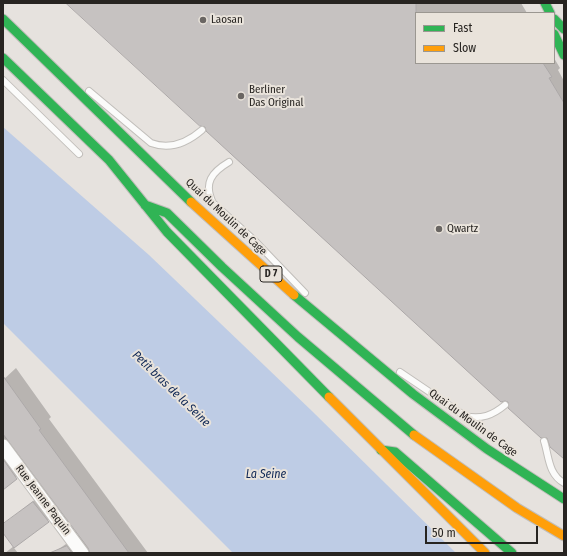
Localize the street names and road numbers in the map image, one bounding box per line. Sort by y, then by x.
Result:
street label: Quai du Moulin de Cage [183,176,269,258]
road number: D 7 [260,266,282,282]
street label: Quai du Moulin de Cage [426,386,520,460]
street label: Rue Jeanne Paquin [12,463,74,537]

